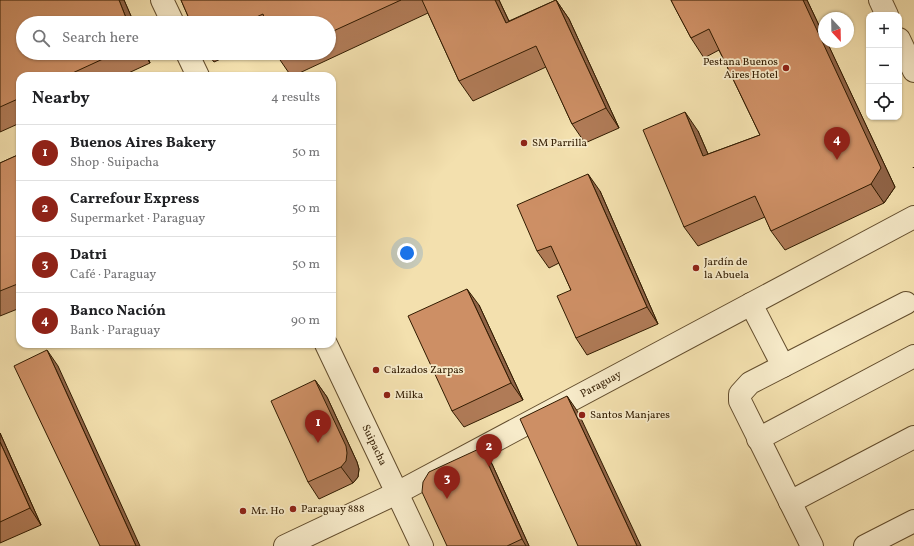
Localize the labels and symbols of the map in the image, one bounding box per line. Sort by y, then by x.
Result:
north arrow [818,12,854,48]
place label: Pestana Buenos Aires Hotel [703,55,778,83]
marker: Pestana Buenos Aires Hotel [781,63,791,73]
pin: 4 [824,127,850,160]
place label: SM Parrilla [532,136,587,151]
marker: SM Parrilla [519,138,529,148]
your location [397,243,417,263]
place label: Jardín de la Abuela [704,255,749,283]
marker: Jardín de la Abuela [691,263,701,273]
place label: Calzados Zarpas [384,363,464,378]
marker: Calzados Zarpas [371,365,381,375]
street label: Paraguay [578,367,624,401]
place label: Milka [395,388,424,403]
marker: Milka [382,390,392,400]
place label: Santos Manjares [590,408,670,423]
pin: 1 [305,410,331,443]
marker: Santos Manjares [577,410,587,420]
street label: Suipacha [358,422,391,469]
pin: 2 [476,434,502,467]
pin: 3 [434,466,460,499]
place label: Paraguay 888 [301,502,365,517]
place label: Mr. Ho [251,504,284,519]
marker: Paraguay 888 [288,504,298,514]
marker: Mr. Ho [238,506,248,516]

